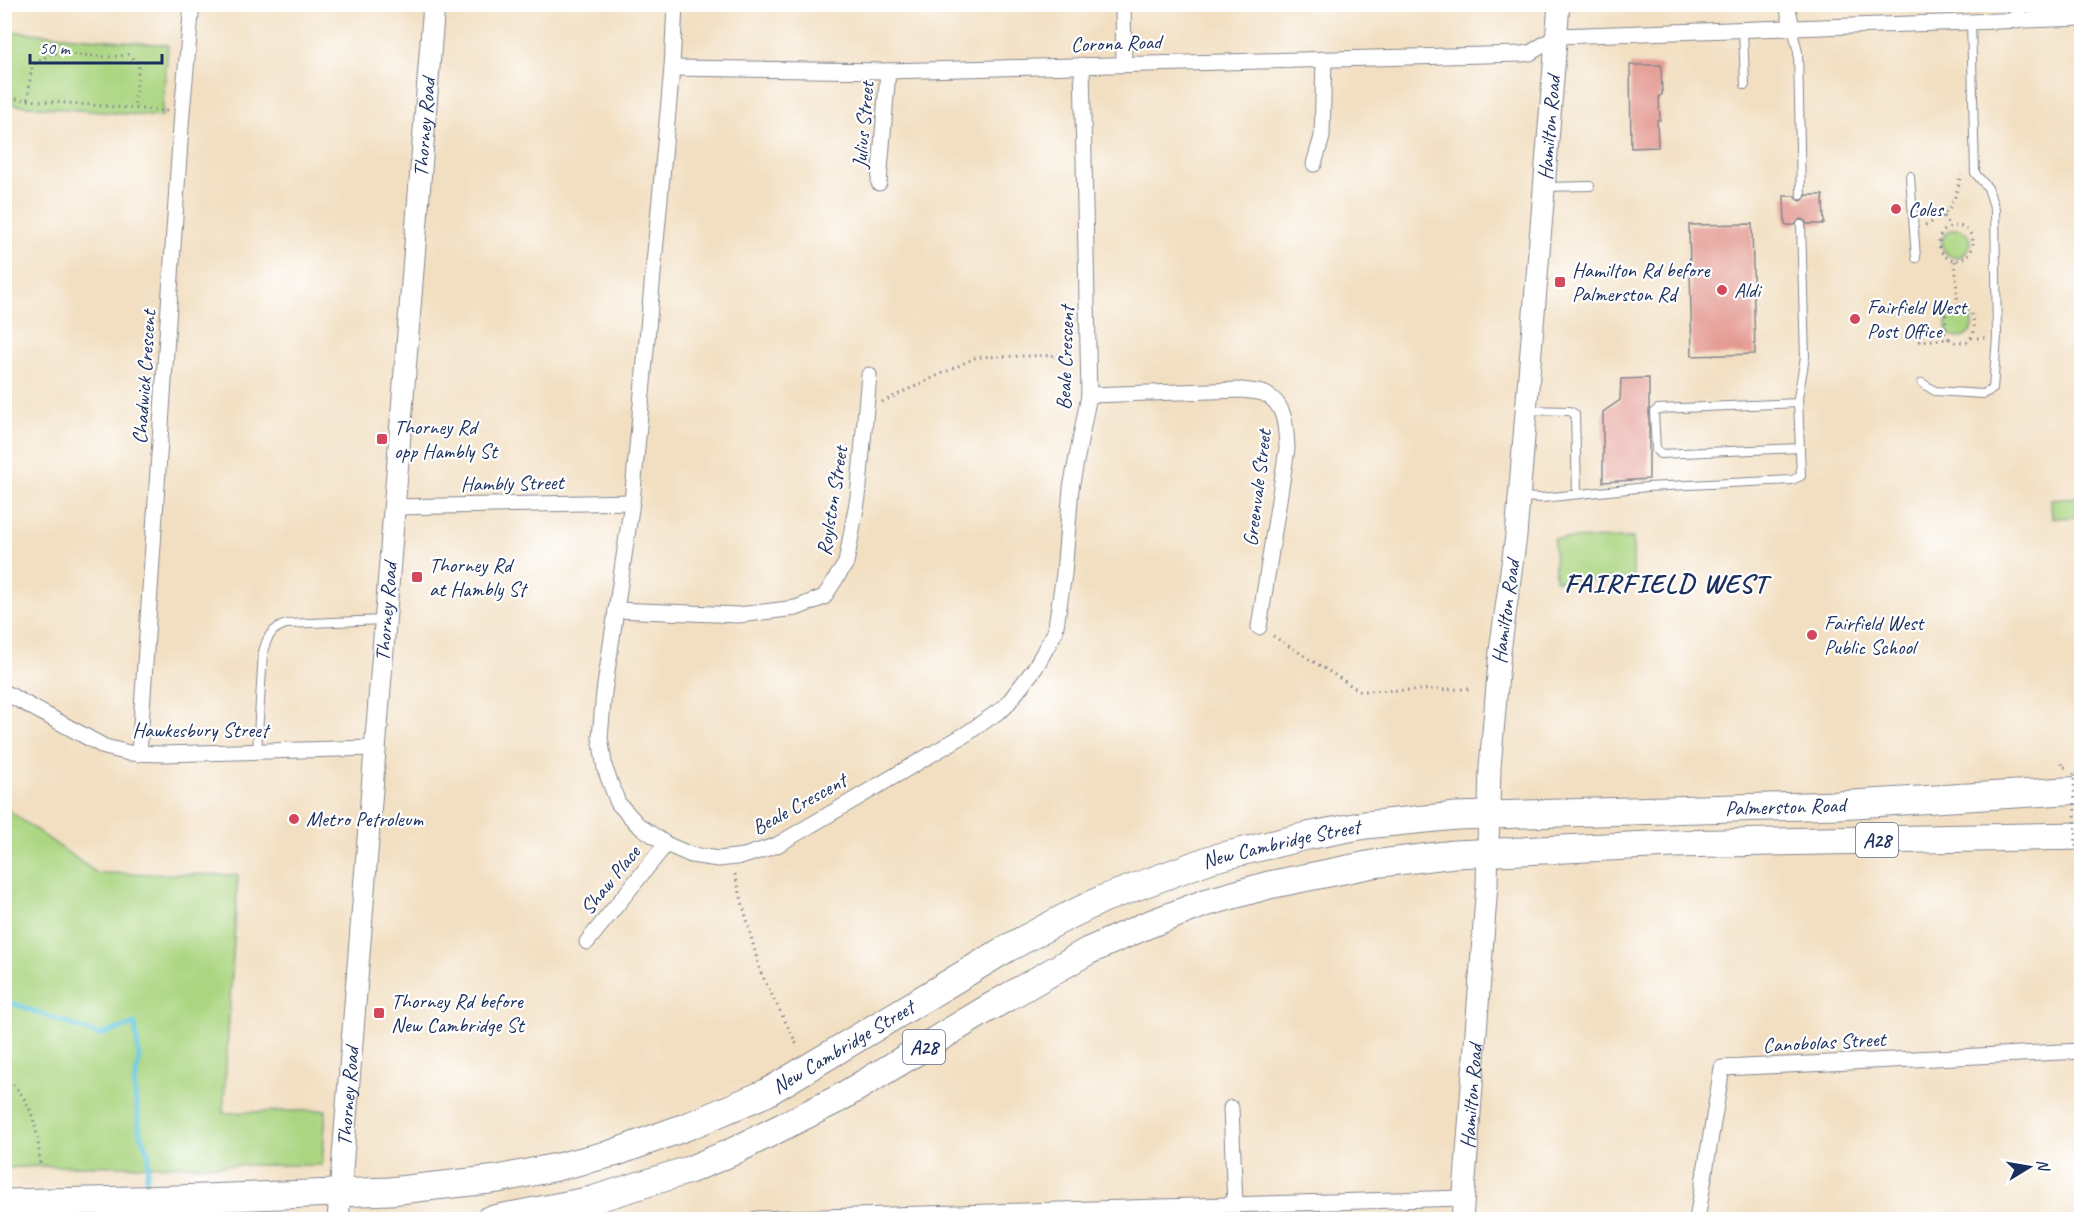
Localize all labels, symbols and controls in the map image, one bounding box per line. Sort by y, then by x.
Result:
scale bar [30,27,162,65]
street label: Corona Road [1070,28,1164,58]
text: 50 m [39,37,72,59]
street label: Hamilton Road [1532,71,1566,181]
street label: Thorney Road [407,73,441,178]
street label: Julius Street [846,79,880,170]
place label: Coles [1908,196,1945,222]
marker: Coles [1889,202,1903,216]
place label: Hamilton Rd before Palmerston Rd [1572,257,1711,307]
marker: Hamilton Rd before Palmerston Rd [1553,275,1567,289]
place label: Aldi [1734,277,1763,303]
marker: Aldi [1715,283,1729,297]
place label: Fairfield West Post Office [1867,294,1968,344]
street label: Beale Crescent [1050,303,1080,410]
street label: Chadwick Crescent [126,307,162,445]
marker: Fairfield West Post Office [1848,312,1862,326]
place label: Thorney Rd opp Hambly St [394,414,499,464]
street label: Greenvale Street [1237,426,1277,548]
marker: Thorney Rd opp Hambly St [375,432,389,446]
street label: Roylston Street [811,442,854,558]
street label: Hambly Street [460,469,566,497]
place label: Thorney Rd at Hambly St [429,552,528,602]
street label: Hamilton Road [1486,555,1526,665]
street label: Thorney Road [369,558,403,662]
district label: FAIRFIELD WEST [1564,566,1772,600]
marker: Thorney Rd at Hambly St [410,570,424,584]
place label: Fairfield West Public School [1824,610,1925,660]
marker: Fairfield West Public School [1805,628,1819,642]
street label: Hawkesbury Street [132,717,271,743]
street label: Beale Crescent [747,766,853,841]
street label: Palmerston Road [1725,791,1850,821]
place label: Metro Petroleum [306,806,424,832]
marker: Metro Petroleum [287,812,301,826]
street label: New Cambridge Street [1198,813,1365,874]
road number: A28 [1856,823,1898,857]
street label: Shaw Place [574,839,647,920]
place label: Thorney Rd before New Cambridge St [391,988,526,1038]
street label: New Cambridge Street [767,993,921,1099]
marker: Thorney Rd before New Cambridge St [372,1006,386,1020]
street label: Canobolas Street [1762,1026,1888,1058]
road number: A28 [903,1030,945,1064]
street label: Hamilton Road [1454,1040,1488,1149]
street label: Thorney Road [331,1042,365,1147]
north arrow [1999,1137,2059,1197]
text: N [2032,1158,2054,1174]

